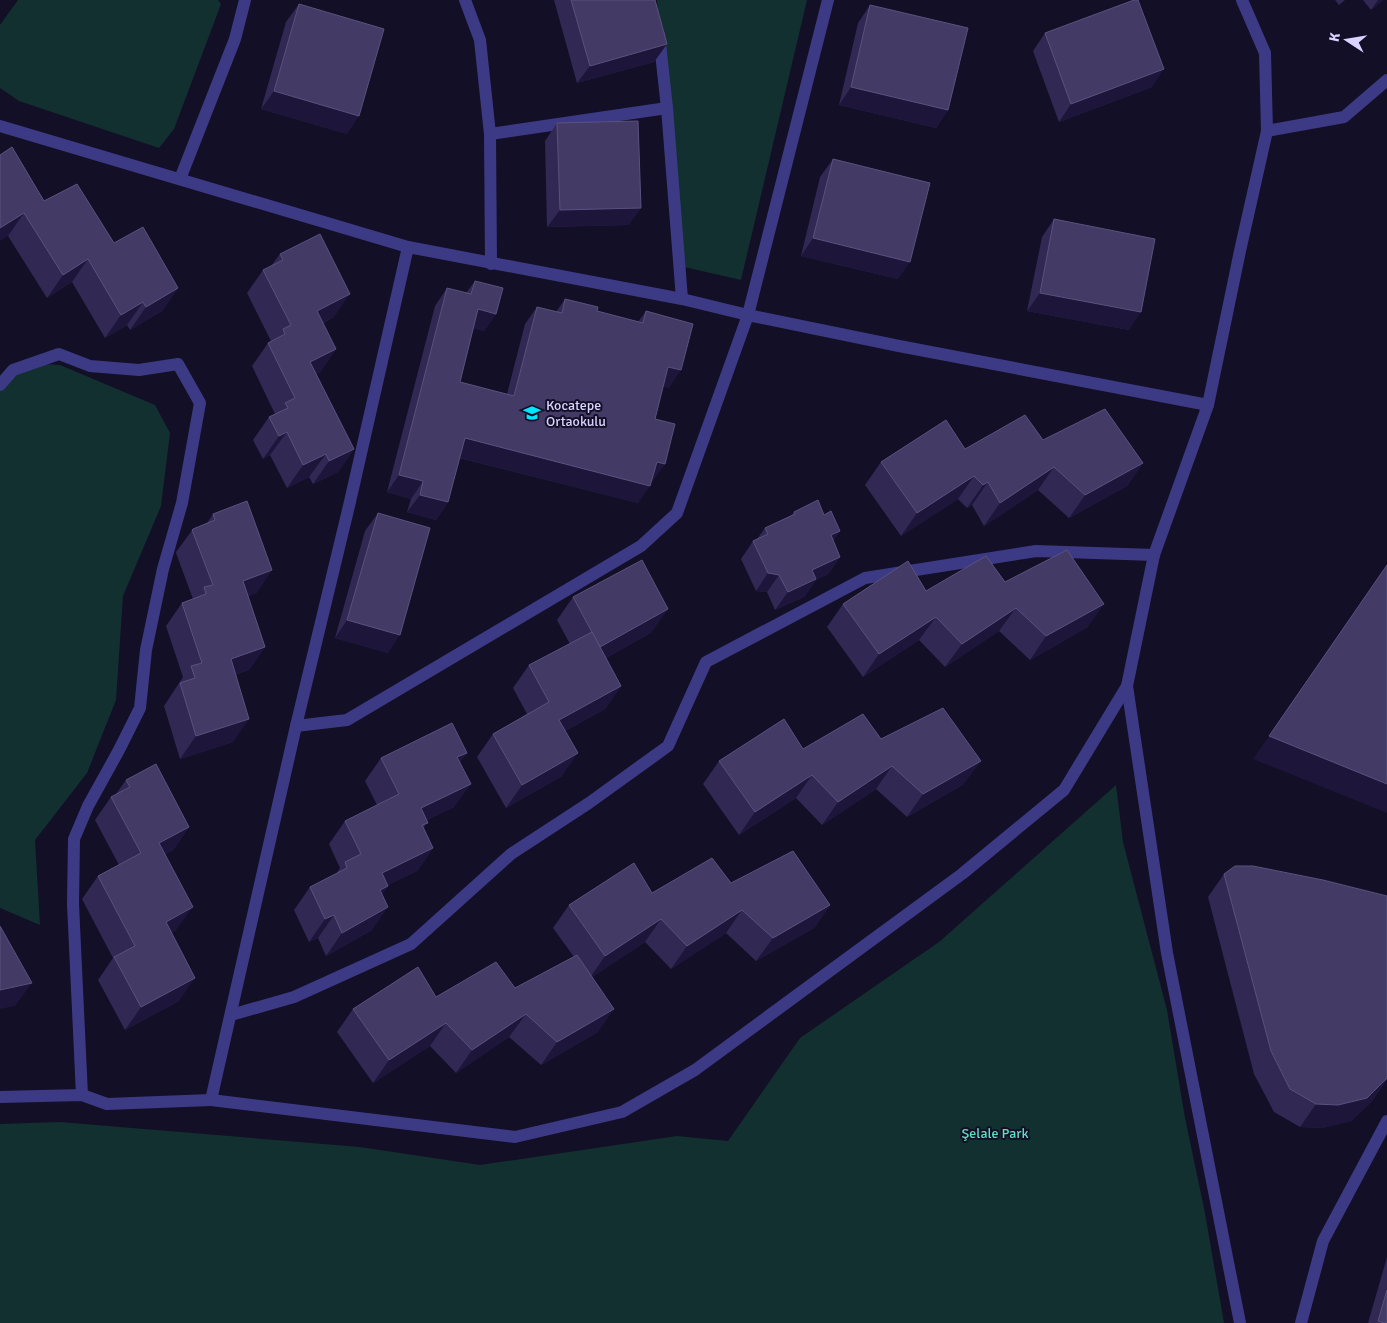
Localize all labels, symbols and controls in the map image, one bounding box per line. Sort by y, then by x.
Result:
north arrow [1322,15,1372,65]
text: K [1326,31,1344,43]
place label: Kocatepe Ortaokulu [546,397,606,430]
school or university icon: Kocatepe Ortaokulu [522,403,542,423]
park label: Şelale Park [962,1125,1028,1142]

